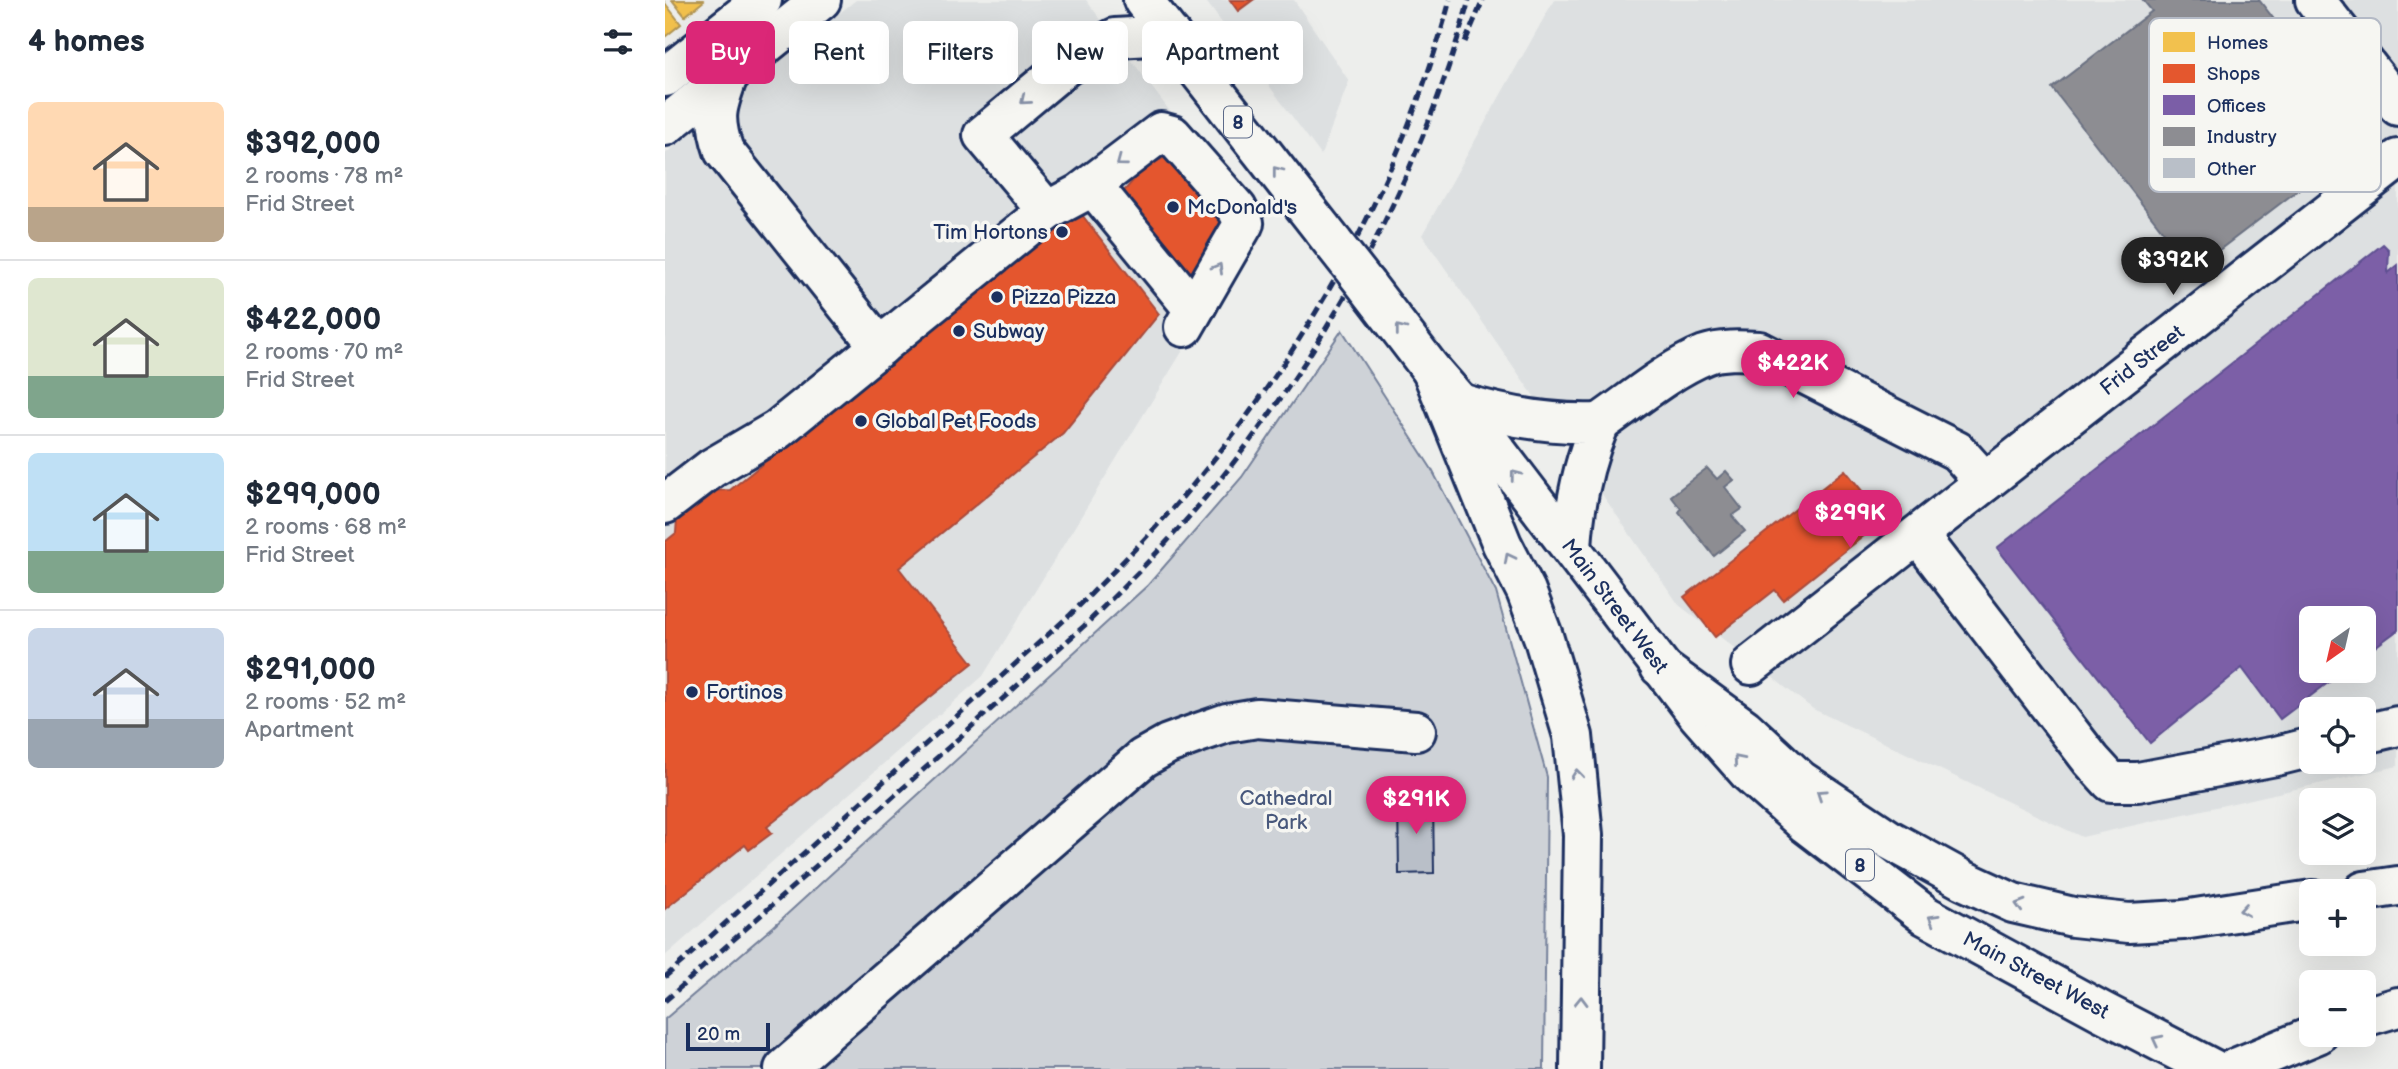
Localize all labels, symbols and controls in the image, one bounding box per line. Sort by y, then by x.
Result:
legend [2149,18,2381,192]
chip: Buy [686,21,775,84]
chip: Rent [789,21,889,84]
chip: Filters [903,21,1018,84]
chip: New [1032,21,1128,84]
chip: Apartment [1142,21,1303,84]
icon: filters [599,23,637,61]
text: 4 homes [28,24,145,60]
text: Homes [2207,32,2268,55]
text: Shops [2207,63,2260,86]
one-way arrow [1020,92,1032,105]
text: Offices [2207,95,2266,118]
road number: 8 [1224,106,1252,138]
text: $392,000 [245,126,381,162]
text: Industry [2207,126,2277,149]
icon: home [84,130,168,214]
one-way arrow [1117,154,1129,167]
text: Other [2207,158,2257,181]
text: 2 rooms · 78 m² [245,162,403,190]
one-way arrow [1272,166,1285,178]
text: Frid Street [245,190,354,218]
place label: McDonald's [1187,195,1297,220]
marker: McDonald's [1165,199,1181,215]
place label: Tim Hortons [933,220,1048,245]
marker: Tim Hortons [1054,224,1070,240]
pin: $392K [2124,238,2222,297]
text: $392K [2137,246,2209,274]
one-way arrow [1210,263,1223,276]
place label: Pizza Pizza [1011,285,1116,310]
marker: Pizza Pizza [989,289,1005,305]
text: $422,000 [245,302,381,338]
icon: home [84,306,168,390]
place label: Subway [973,319,1045,344]
street label: Frid Street [2095,319,2190,401]
marker: Subway [951,323,967,339]
one-way arrow [1395,324,1408,336]
text: 2 rooms · 70 m² [245,338,404,366]
pin: $422K [1744,340,1842,400]
text: $422K [1757,349,1829,377]
text: Frid Street [245,366,354,394]
place label: Global Pet Foods [875,409,1036,434]
marker: Global Pet Foods [853,413,869,429]
one-way arrow [1511,470,1524,483]
text: $299,000 [245,477,381,513]
icon: home [84,481,168,565]
pin: $299K [1801,490,1899,550]
text: $299K [1814,499,1886,527]
text: 2 rooms · 68 m² [245,513,407,541]
street label: Main Street West [1556,534,1674,679]
text: Frid Street [245,541,354,569]
one-way arrow [1504,553,1517,565]
north arrow [2299,606,2377,682]
map controls [2299,606,2376,1047]
text: $291,000 [245,652,376,688]
icon: home [84,656,168,740]
place label: Fortinos [706,680,783,705]
marker: Fortinos [684,684,700,700]
text: 2 rooms · 52 m² [245,688,406,716]
button: locate [2299,697,2376,774]
text: Apartment [245,716,354,744]
one-way arrow [1734,756,1747,769]
one-way arrow [1569,768,1584,779]
pin: $291K [1367,776,1465,836]
text: $291K [1382,785,1450,813]
park label: Cathedral Park [1239,786,1333,835]
button: layers [2299,788,2376,865]
one-way arrow [1816,789,1829,802]
road number: 8 [1846,850,1874,880]
button: + [2299,879,2376,956]
one-way arrow [2014,898,2026,913]
one-way arrow [2238,902,2250,917]
one-way arrow [1928,915,1941,928]
street label: Main Street West [1958,926,2114,1025]
button: − [2299,970,2376,1047]
one-way arrow [1573,995,1589,1006]
scale bar [686,1020,770,1052]
text: 20 m [697,1023,740,1046]
one-way arrow [2152,1035,2164,1048]

